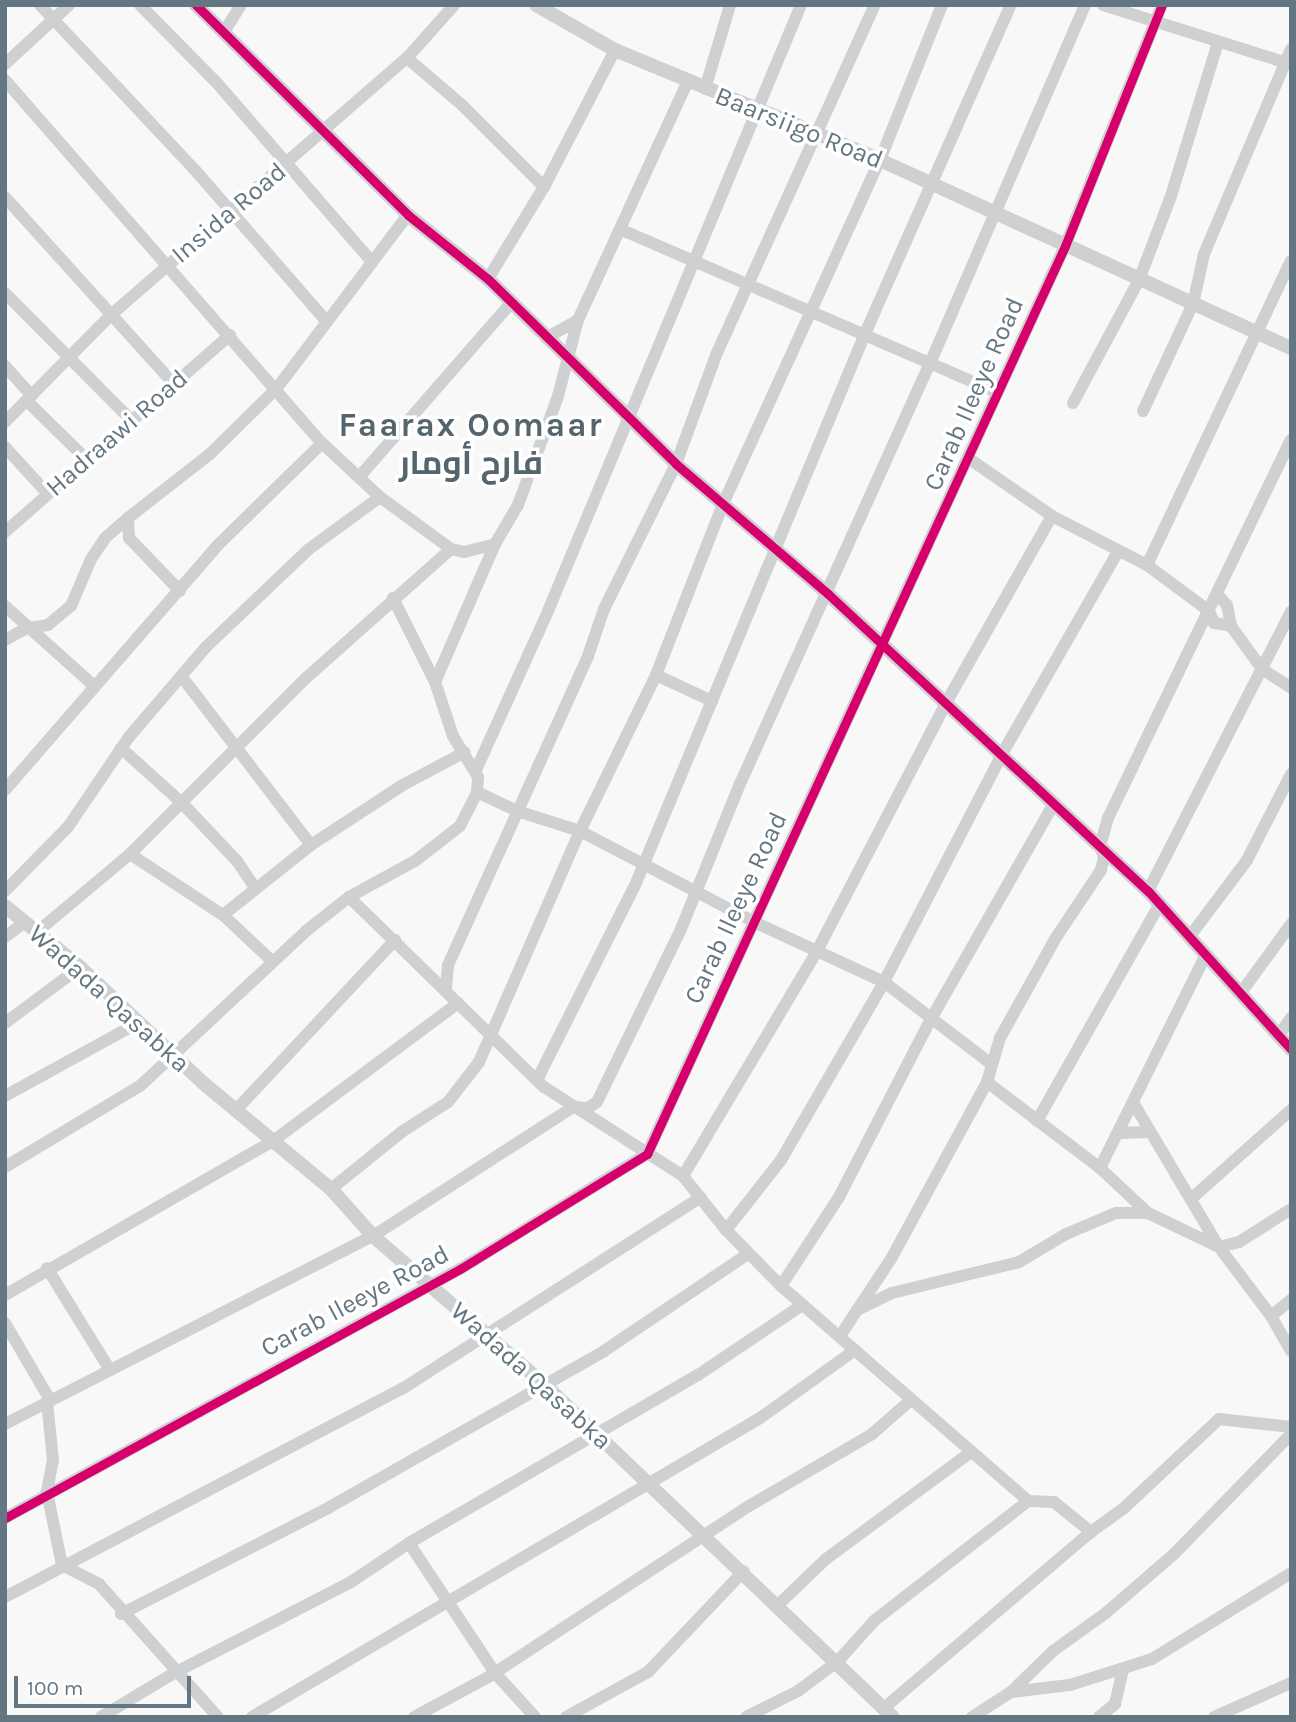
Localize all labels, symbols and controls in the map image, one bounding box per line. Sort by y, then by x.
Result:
street label: Baarsiigo Road [711,80,887,176]
street label: Insida Road [165,156,293,270]
street label: Carab Ileeye Road [917,293,1031,495]
street label: Hadraawi Road [40,363,194,503]
district label: Faarax Oomaar فارح أومار [340,406,602,484]
street label: Carab Ileeye Road [678,807,794,1009]
street label: Wadada Qasabka [22,919,196,1079]
street label: Carab Ileeye Road [256,1238,454,1364]
street label: Wadada Qasabka [444,1296,618,1456]
scale bar [18,1662,194,1706]
text: 100 m [27,1676,84,1700]

